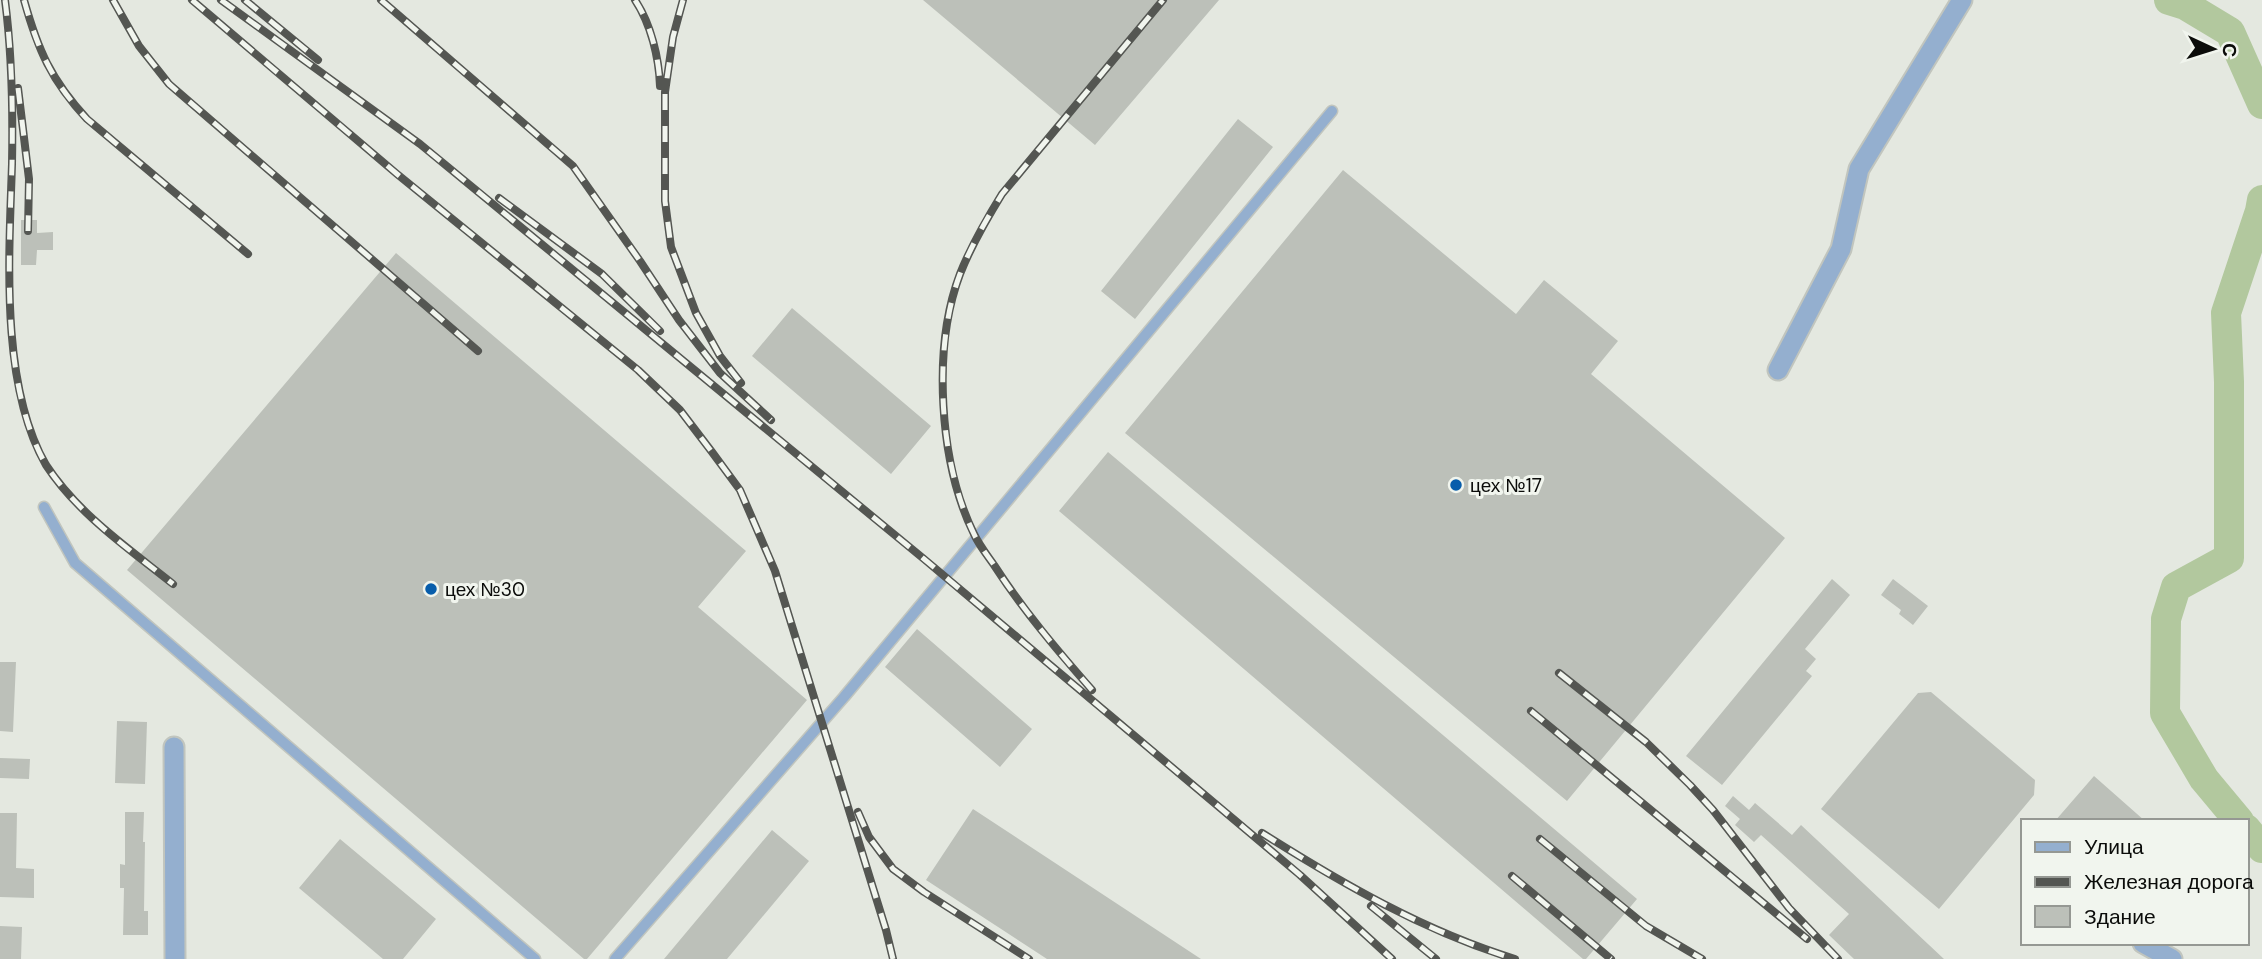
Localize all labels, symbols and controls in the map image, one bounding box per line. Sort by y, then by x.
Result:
north arrow [2178,14,2248,84]
text: С [2216,42,2242,58]
place label: цех №17 [1470,473,1542,498]
marker: цех №17 [1448,477,1464,493]
place label: цех №30 [445,577,525,602]
marker: цех №30 [423,581,439,597]
legend [2021,819,2248,945]
text: Улица [2084,833,2144,861]
text: Железная дорога [2084,868,2254,896]
text: Здание [2084,903,2156,931]

